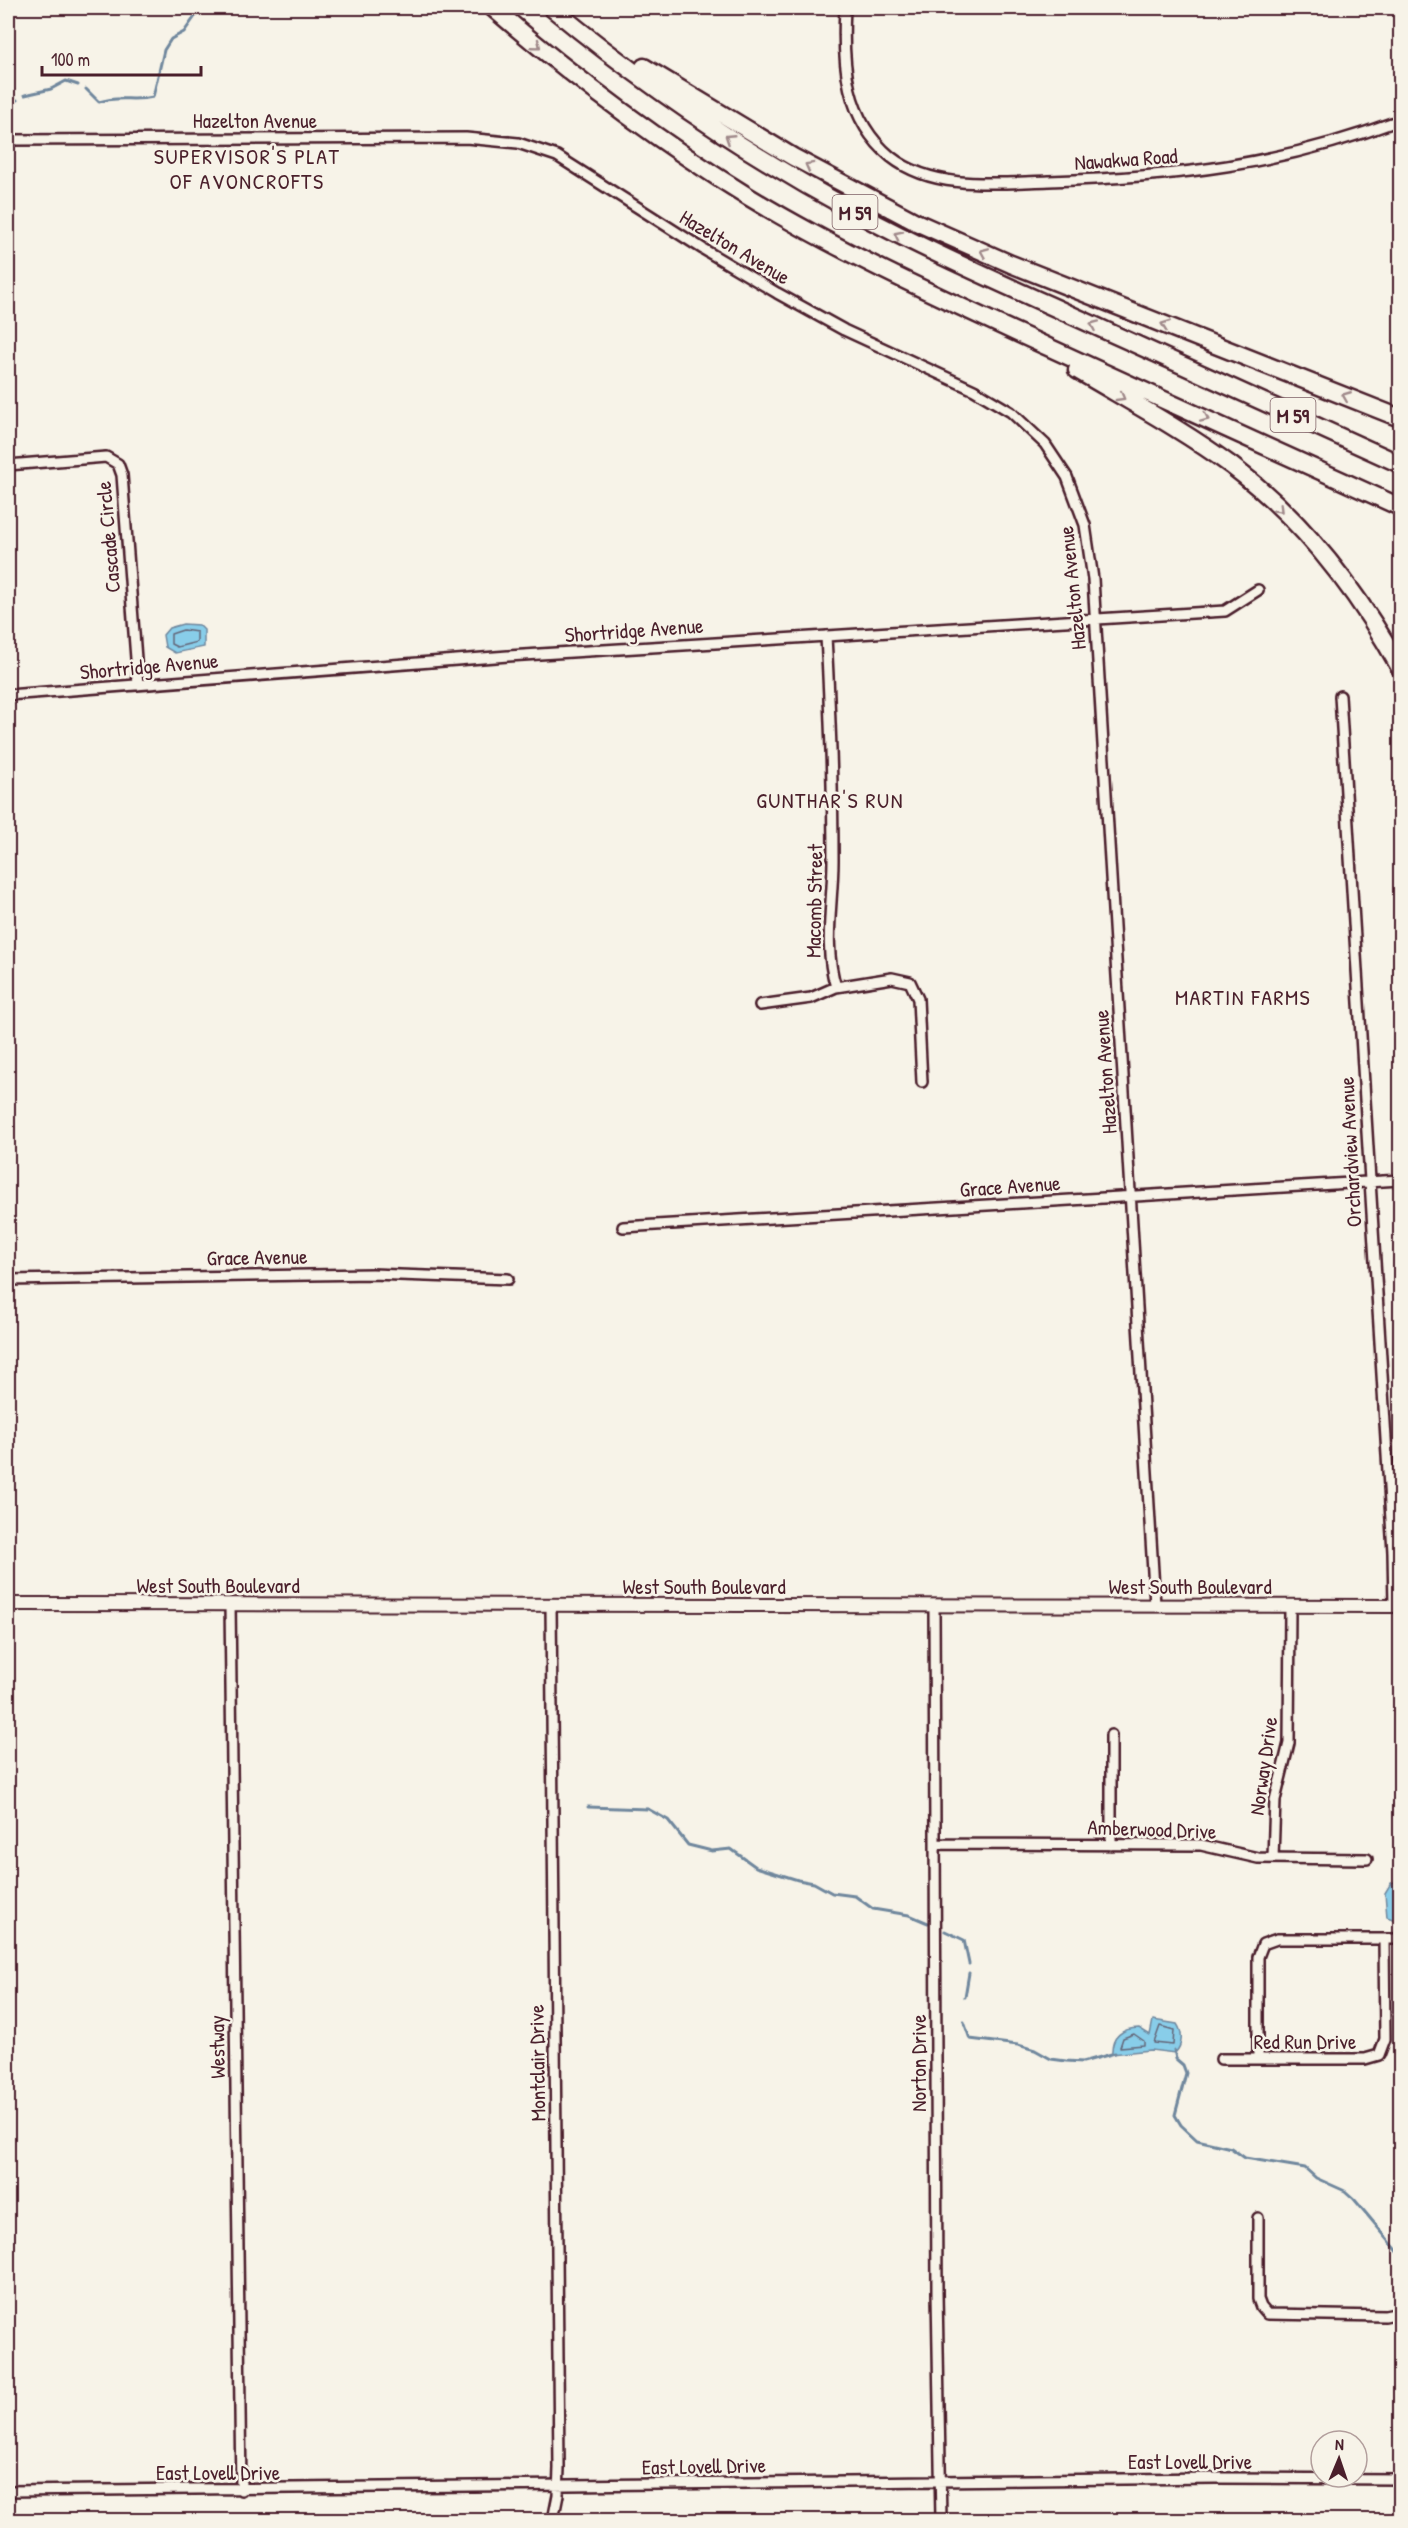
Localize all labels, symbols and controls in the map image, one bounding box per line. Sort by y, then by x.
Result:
one-way arrow [530,38,541,49]
scale bar [42,39,201,77]
text: 100 m [51,47,90,72]
street label: Hazelton Avenue [193,106,317,135]
one-way arrow [725,133,735,145]
district label: SUPERVISOR'S PLAT OF AVONCROFTS [154,141,340,196]
street label: Nawakwa Road [1073,141,1179,177]
one-way arrow [805,162,815,173]
road number: M 59 [832,195,878,229]
street label: Hazelton Avenue [674,203,796,291]
one-way arrow [894,230,905,242]
one-way arrow [979,248,990,260]
one-way arrow [1160,320,1171,332]
one-way arrow [1090,321,1101,333]
one-way arrow [1115,389,1125,401]
one-way arrow [1341,391,1352,404]
road number: M 59 [1270,398,1316,432]
one-way arrow [1198,411,1209,423]
street label: Cascade Circle [89,480,127,594]
one-way arrow [1272,502,1283,513]
street label: Hazelton Avenue [1051,525,1093,651]
street label: Shortridge Avenue [564,611,704,649]
street label: Shortridge Avenue [79,645,219,687]
district label: GUNTHAR'S RUN [756,785,904,815]
street label: Macomb Street [799,843,830,958]
district label: MARTIN FARMS [1175,982,1311,1012]
street label: Hazelton Avenue [1086,1009,1124,1135]
street label: Orchardview Avenue [1332,1076,1368,1228]
street label: Grace Avenue [959,1168,1061,1204]
street label: Grace Avenue [206,1242,308,1272]
street label: West South Boulevard [136,1571,300,1600]
street label: West South Boulevard [622,1572,786,1601]
street label: West South Boulevard [1108,1572,1272,1601]
street label: Norway Drive [1242,1715,1284,1817]
street label: Amberwood Drive [1087,1812,1217,1846]
street label: Montclair Drive [521,2004,553,2122]
street label: Norton Drive [904,2014,933,2112]
street label: Westway [202,2015,232,2079]
street label: Red Run Drive [1254,2027,1356,2056]
north arrow [1309,2429,1369,2489]
text: N [1335,2433,1345,2455]
street label: East Lovell Drive [1128,2447,1252,2476]
street label: East Lovell Drive [642,2450,766,2482]
street label: East Lovell Drive [156,2458,280,2487]

